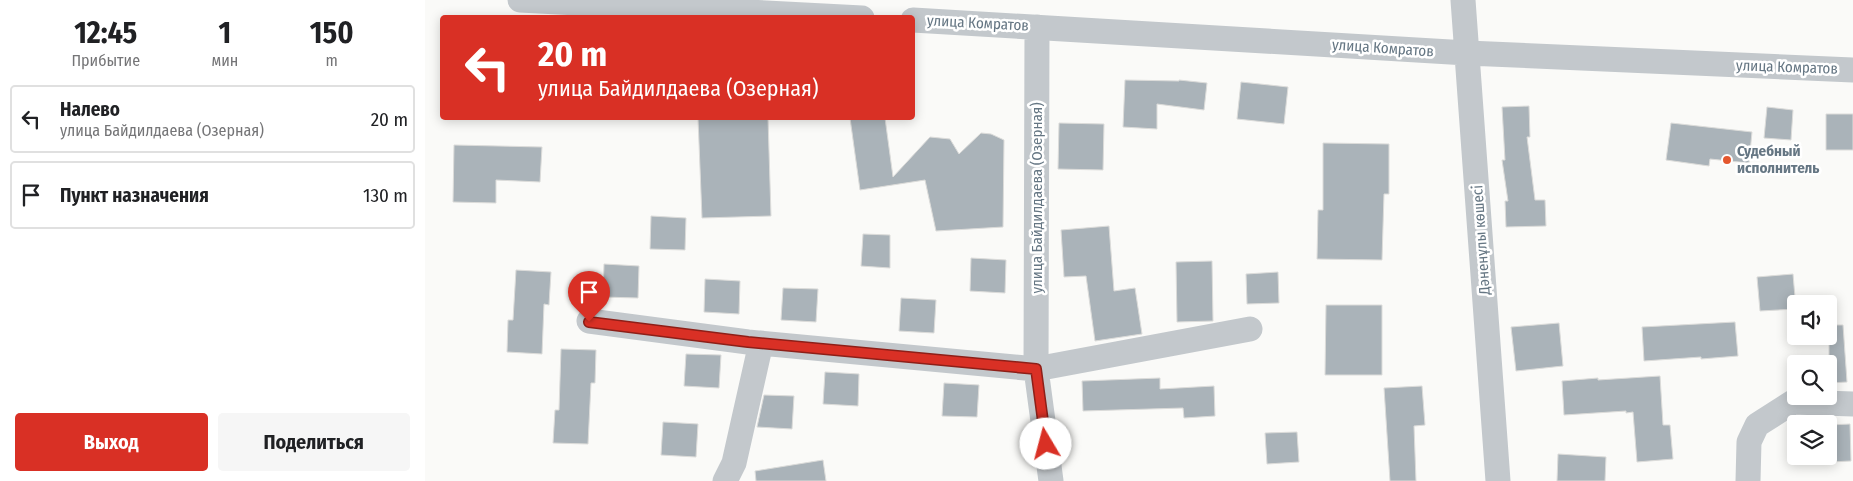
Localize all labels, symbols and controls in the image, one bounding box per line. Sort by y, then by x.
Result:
street label: улица Комратов [927,11,1029,35]
text: 12:45 [74,15,137,51]
text: 1 [219,15,231,51]
text: 150 [310,15,354,51]
text: 20 m [538,33,607,75]
icon: left [455,35,520,100]
street label: улица Комратов [1332,35,1434,61]
text: Прибытие [71,51,140,70]
text: мин [212,51,238,70]
text: m [326,51,338,70]
street label: улица Комратов [1736,56,1838,78]
text: улица Байдилдаева (Озерная) [538,75,818,102]
text: Налево [60,98,120,121]
street label: улица Байдилдаева (Озерная) [1028,102,1046,294]
icon: left [17,105,45,133]
text: 20 m [371,108,408,131]
text: улица Байдилдаева (Озерная) [60,121,264,140]
place label: Судебный исполнитель [1737,142,1819,177]
marker: Судебный исполнитель [1721,154,1733,166]
icon: arrive [17,181,45,209]
text: Пункт назначения [60,184,209,207]
text: 130 m [363,184,408,207]
street label: Дәненұлы көшесі [1468,184,1494,297]
pin [568,271,610,322]
icon: arrive [575,278,603,306]
map controls [1787,295,1837,465]
button: sound [1787,295,1837,345]
button: search [1787,355,1837,405]
button: Выход [15,413,208,471]
button: Поделиться [218,413,410,471]
button: layers [1787,415,1837,465]
position arrow [1019,417,1071,469]

